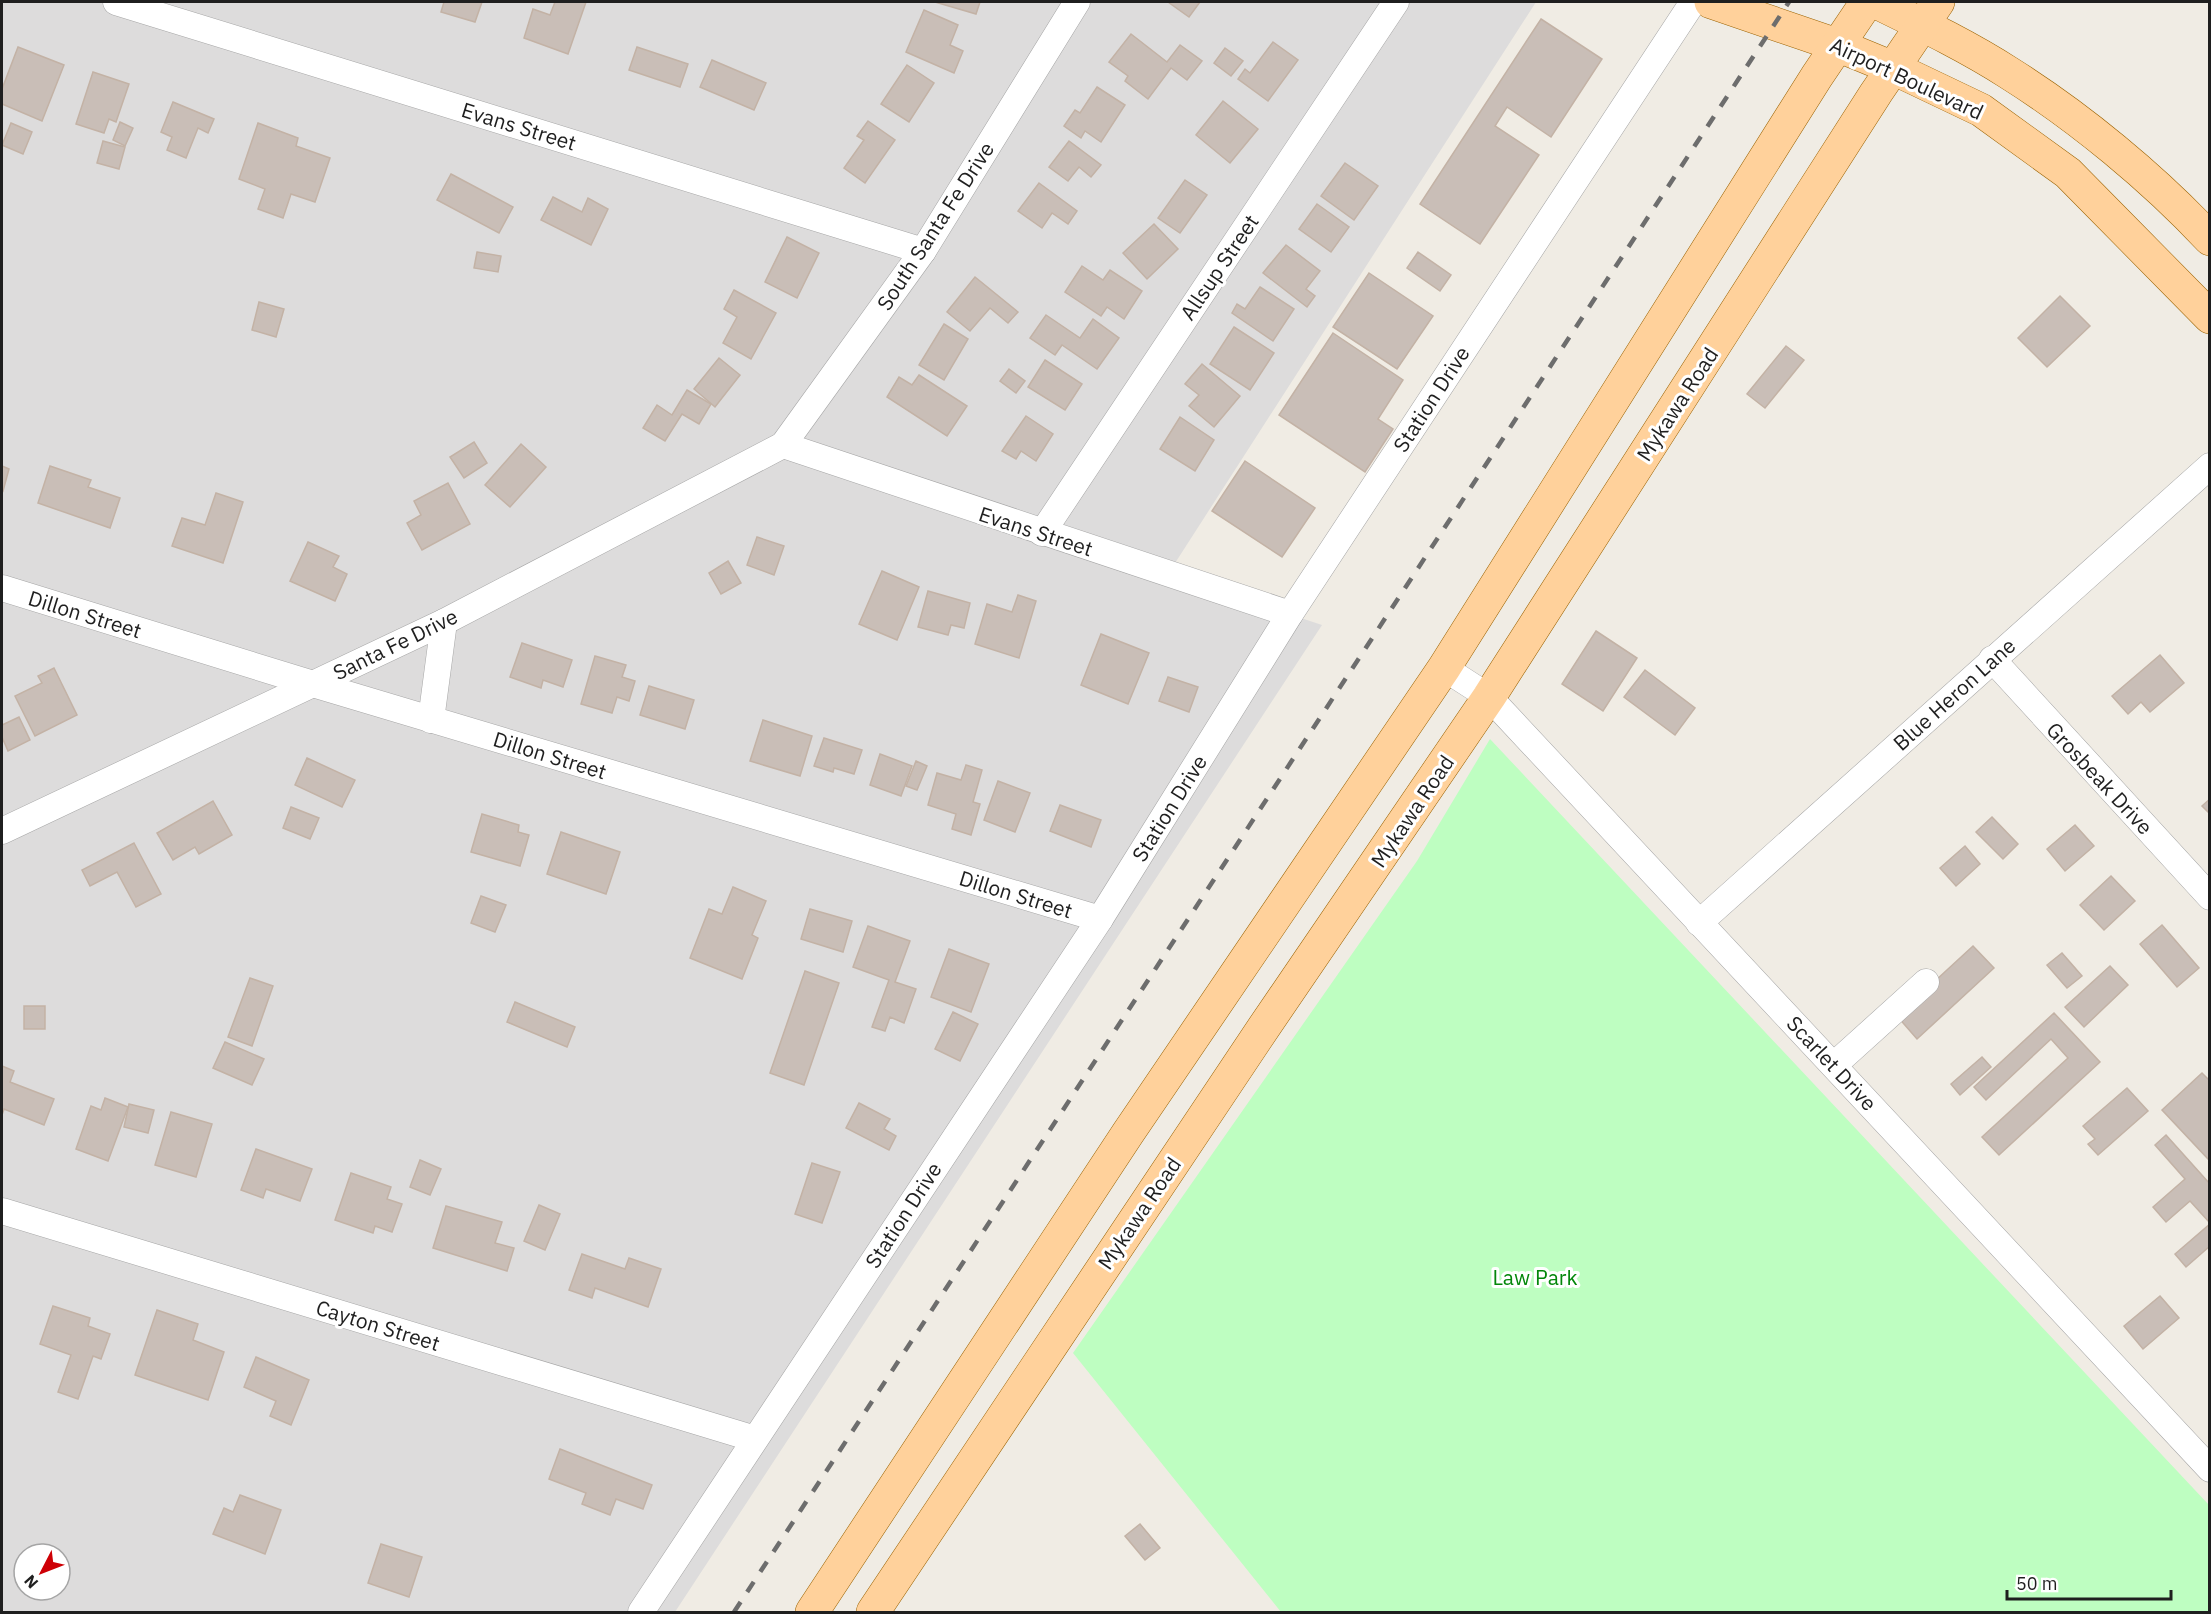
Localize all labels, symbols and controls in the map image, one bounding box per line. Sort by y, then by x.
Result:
street label: Airport Boulevard [1826,30,1988,126]
street label: Evans Street [458,95,580,157]
street label: South Santa Fe Drive [870,136,1000,316]
street label: Allsup Street [1173,209,1265,325]
street label: Station Drive [1386,341,1476,457]
street label: Mykawa Road [1630,342,1724,466]
street label: Evans Street [975,499,1097,563]
street label: Dillon Street [25,584,145,644]
street label: Santa Fe Drive [328,602,462,686]
street label: Blue Heron Lane [1887,632,2021,756]
street label: Grosbeak Drive [2041,716,2159,840]
street label: Dillon Street [490,725,610,785]
street label: Station Drive [1125,749,1213,867]
street label: Mykawa Road [1364,749,1460,873]
street label: Dillon Street [956,864,1076,924]
street label: Scarlet Drive [1781,1010,1883,1116]
street label: Mykawa Road [1091,1151,1187,1275]
street label: Station Drive [858,1157,948,1273]
park label: Law Park [1492,1263,1578,1291]
street label: Cayton Street [313,1293,443,1357]
north arrow [12,1542,72,1602]
scale bar [2007,1563,2170,1601]
text: N [20,1571,42,1593]
text: 50 m [2016,1572,2058,1595]

